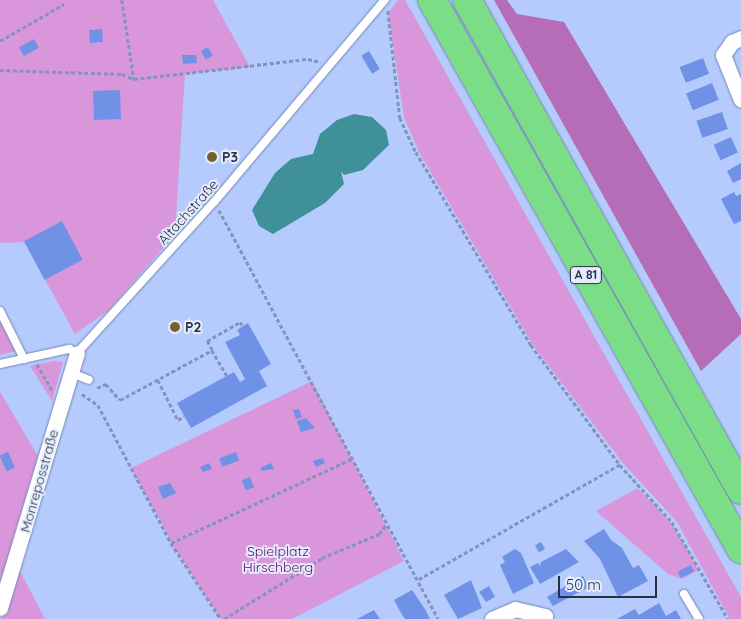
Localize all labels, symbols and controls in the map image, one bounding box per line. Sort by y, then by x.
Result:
place label: P3 [222,149,238,165]
marker: P3 [206,151,218,163]
street label: Altachstraße [154,176,222,248]
road number: A 81 [570,266,602,284]
place label: P2 [185,319,201,335]
marker: P2 [169,321,181,333]
street label: Monreposstraße [16,428,62,534]
park label: Spielplatz Hirschberg [243,543,313,576]
scale bar [561,566,660,598]
text: 50 m [566,575,601,594]

